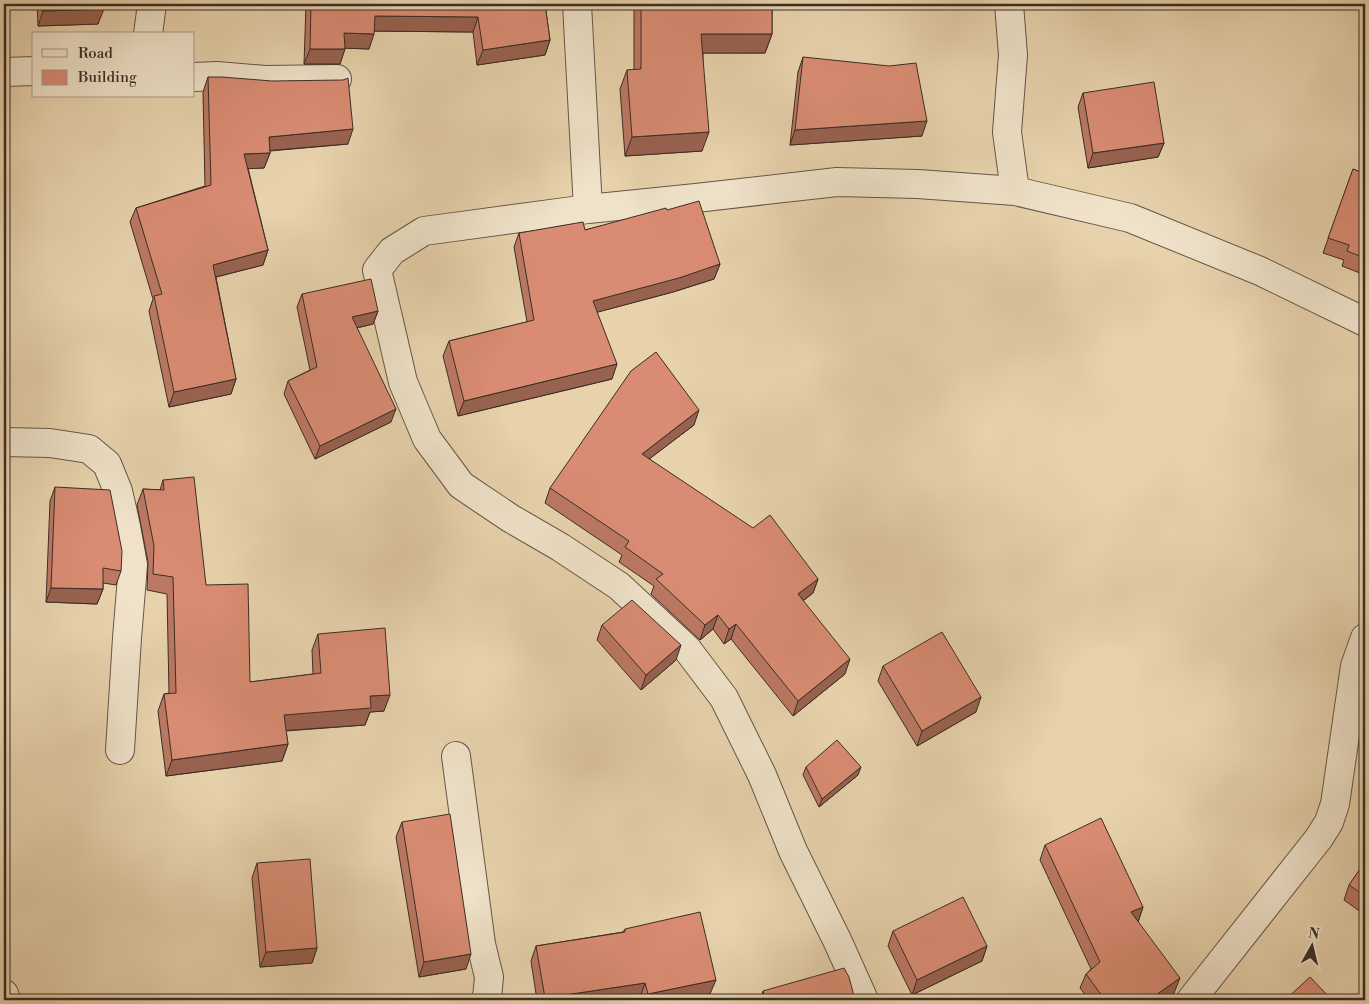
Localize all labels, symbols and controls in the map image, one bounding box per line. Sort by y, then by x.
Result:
legend [32,32,195,98]
text: Road [78,44,113,63]
text: Building [77,68,137,87]
north arrow [1286,922,1336,972]
text: N [1307,924,1320,944]

